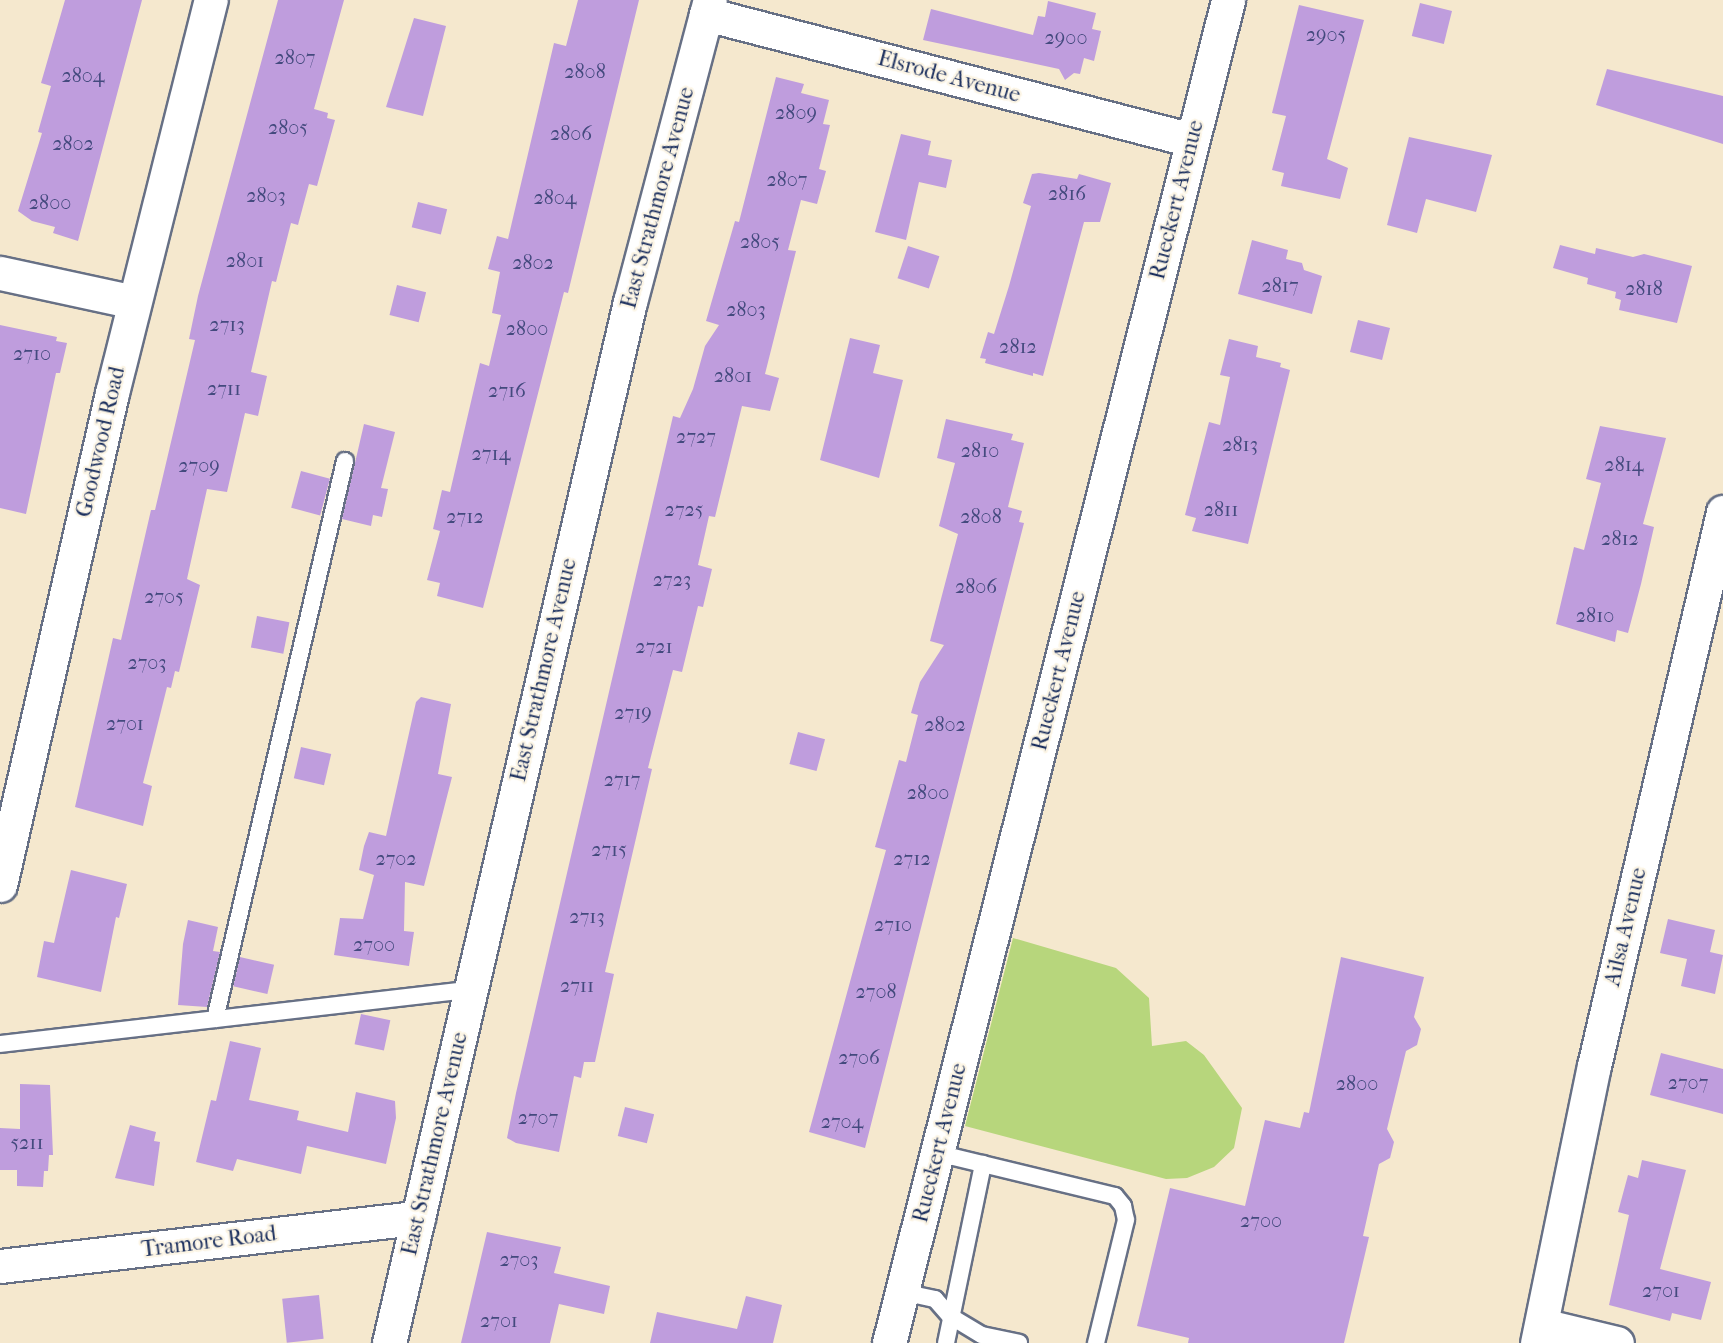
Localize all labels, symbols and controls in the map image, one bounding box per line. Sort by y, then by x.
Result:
house number: 2905 [1306,22,1346,46]
house number: 2900 [1045,25,1087,49]
house number: 2807 [274,45,316,69]
street label: Elsrode Avenue [875,45,1023,109]
house number: 2808 [564,59,606,83]
house number: 2804 [62,63,104,87]
street label: East Strathmore Avenue [616,84,700,312]
house number: 2809 [775,100,817,124]
house number: 2805 [268,115,308,139]
street label: Rueckert Avenue [1144,118,1210,282]
house number: 2806 [550,121,592,145]
house number: 2802 [52,131,94,155]
house number: 2807 [766,167,808,191]
house number: 2816 [1048,181,1086,205]
house number: 2803 [246,183,286,207]
house number: 2804 [534,185,576,209]
house number: 2800 [29,190,71,214]
house number: 2805 [740,229,780,253]
house number: 2801 [226,248,264,272]
house number: 2802 [512,250,554,274]
house number: 2817 [1261,273,1299,297]
house number: 2818 [1625,276,1663,300]
house number: 2803 [726,297,766,321]
house number: 2713 [209,312,245,336]
house number: 2800 [506,316,548,340]
house number: 2812 [999,334,1037,358]
house number: 2710 [13,341,51,365]
house number: 2801 [714,363,752,387]
street label: Goodwood Road [71,364,131,520]
house number: 2711 [207,376,241,400]
house number: 2716 [488,378,526,402]
house number: 2727 [676,424,716,448]
house number: 2813 [1222,432,1258,456]
house number: 2810 [961,438,999,462]
house number: 2714 [472,441,510,465]
house number: 2814 [1604,452,1644,476]
house number: 2709 [178,453,220,477]
house number: 2725 [665,497,703,521]
house number: 2811 [1204,497,1238,521]
house number: 2712 [446,504,484,528]
house number: 2808 [960,504,1002,528]
house number: 2812 [1601,526,1639,550]
street label: East Strathmore Avenue [505,556,583,784]
house number: 2723 [653,567,691,591]
house number: 2806 [955,574,997,598]
house number: 2705 [144,584,184,608]
street label: Rueckert Avenue [1026,589,1092,753]
house number: 2810 [1576,603,1614,627]
house number: 2721 [635,634,673,658]
house number: 2703 [127,650,167,674]
house number: 2719 [614,700,652,724]
house number: 2701 [106,711,144,735]
house number: 2802 [924,712,966,736]
house number: 2717 [604,767,640,791]
house number: 2800 [907,780,949,804]
house number: 2715 [591,837,627,861]
house number: 2702 [375,846,417,870]
house number: 2712 [893,846,931,870]
street label: Ailsa Avenue [1600,865,1652,989]
house number: 2713 [569,904,605,928]
house number: 2710 [874,912,912,936]
house number: 2700 [353,932,395,956]
house number: 2711 [560,973,594,997]
house number: 2708 [856,979,896,1003]
street label: East Strathmore Avenue [396,1030,474,1258]
house number: 2706 [838,1045,880,1069]
street label: Rueckert Avenue [907,1061,973,1225]
house number: 2707 [1668,1070,1708,1094]
house number: 2800 [1336,1071,1378,1095]
house number: 2707 [518,1105,558,1129]
house number: 2704 [821,1109,863,1133]
house number: 5211 [10,1130,44,1154]
house number: 2700 [1240,1208,1282,1232]
street label: Tramore Road [140,1221,278,1263]
house number: 2703 [499,1247,539,1271]
house number: 2701 [1642,1278,1680,1302]
house number: 2701 [480,1308,518,1332]

